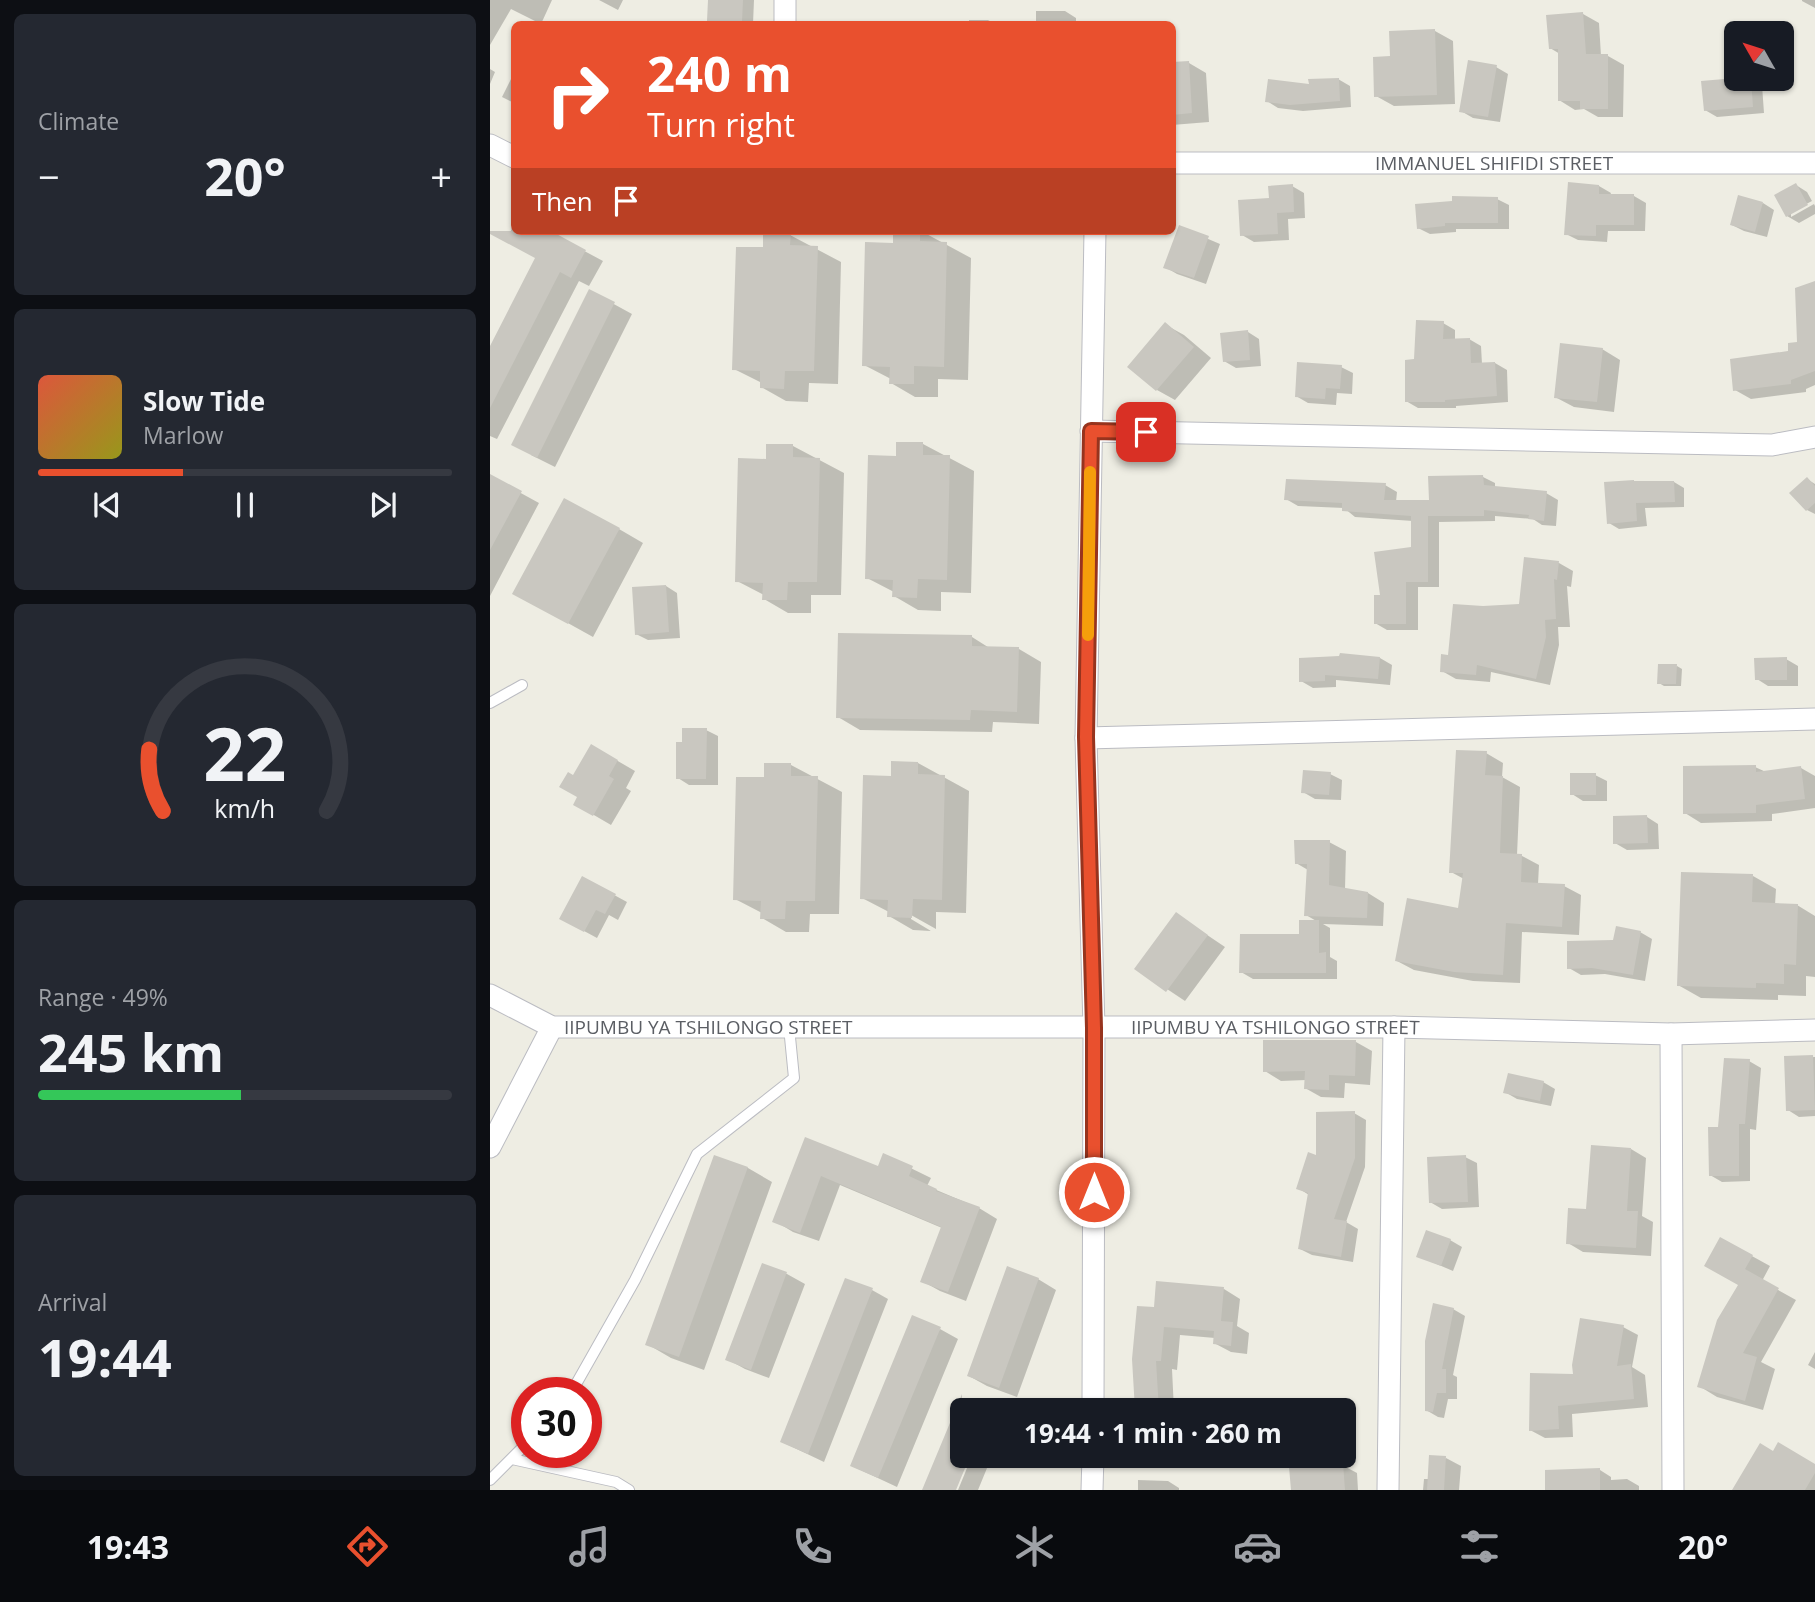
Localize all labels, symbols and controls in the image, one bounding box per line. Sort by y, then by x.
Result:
north arrow [1724,21,1794,91]
map controls [1724,21,1794,91]
text: 240 m [647,40,792,106]
icon: right [532,49,623,140]
text: Turn right [647,103,795,146]
text: Climate [38,105,119,137]
text: 20° [204,140,286,211]
text: − [38,150,60,202]
text: + [430,150,452,202]
street label: IMMANUEL SHIFIDI STREET [1375,150,1614,176]
icon: arrive [607,182,645,220]
text: Then [532,183,593,219]
text: Slow Tide [143,383,265,419]
pin [1116,402,1176,462]
icon: arrive [1127,413,1165,451]
text: Marlow [143,419,223,451]
icon: previous [88,486,126,524]
icon: pause [226,486,264,524]
icon: next [364,486,402,524]
text: 22 [203,703,287,802]
text: km/h [215,791,275,825]
text: Range · 49% [38,981,168,1013]
street label: IIPUMBU YA TSHILONGO STREET [564,1014,853,1040]
street label: IIPUMBU YA TSHILONGO STREET [1131,1014,1420,1041]
text: 245 km [38,1016,224,1087]
position arrow [1057,1155,1131,1229]
text: Arrival [38,1286,107,1318]
text: 19:44 [38,1321,172,1392]
speed limit sign: 30 [511,1377,602,1468]
text: 19:44 · 1 min · 260 m [1024,1415,1282,1451]
icon: directions [343,1522,392,1571]
icon: music [565,1522,614,1571]
icon: phone [788,1522,837,1571]
icon: climate [1010,1522,1059,1571]
icon: car [1233,1522,1282,1571]
icon: filters [1455,1522,1504,1571]
text: 19:43 [87,1525,169,1568]
text: 20° [1678,1525,1728,1568]

